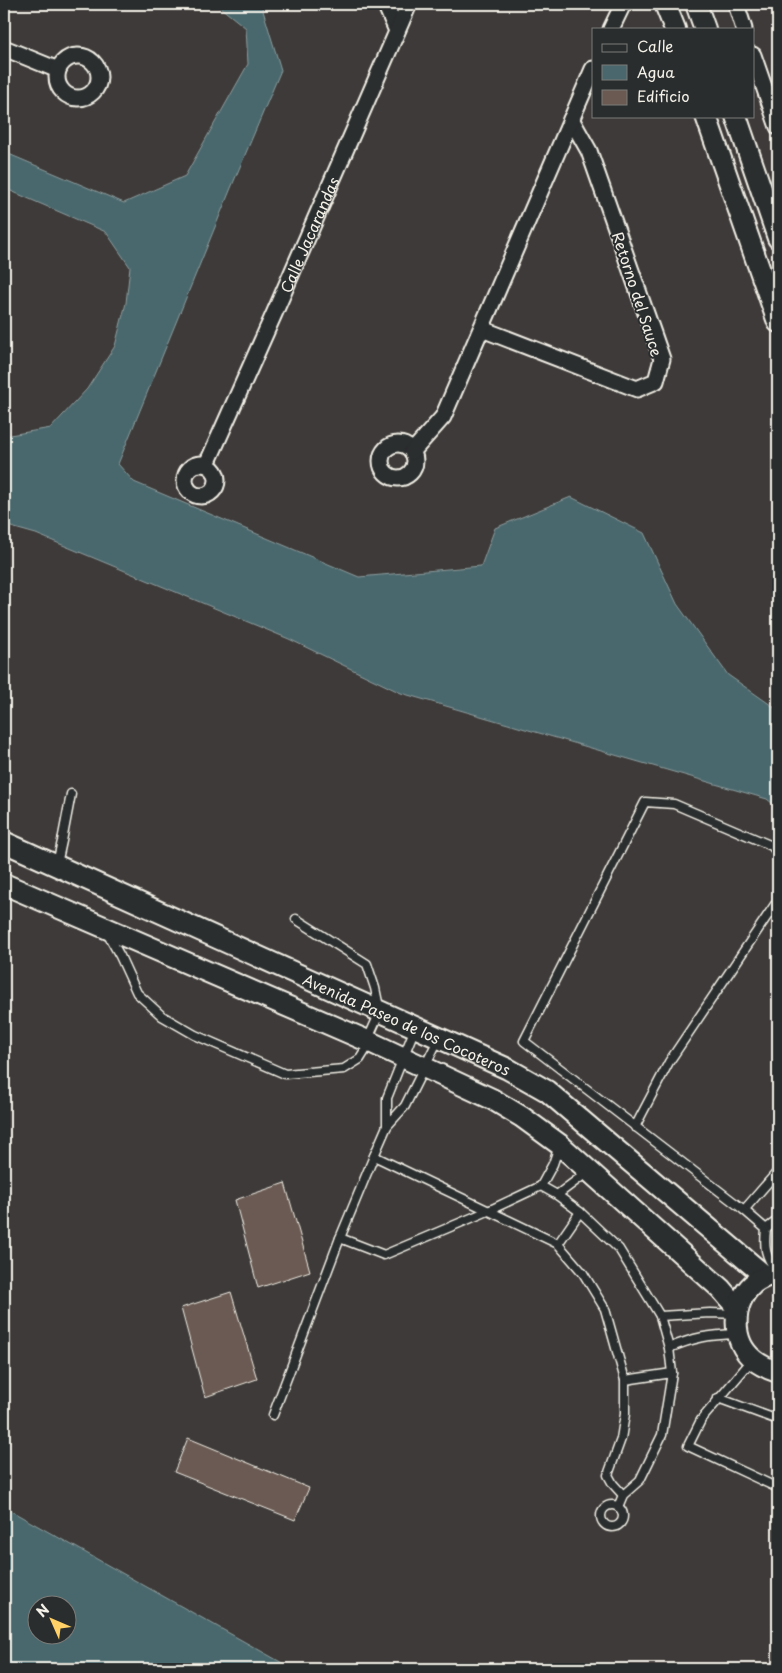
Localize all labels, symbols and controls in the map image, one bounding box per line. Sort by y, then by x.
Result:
legend [592,28,754,118]
text: Calle [637,34,674,57]
text: Agua [637,60,675,83]
text: Edificio [637,84,690,107]
street label: Calle Jacarandas [273,173,344,296]
street label: Retorno del Sauce [607,229,669,359]
street label: Avenida Paseo de los Cocoteros [300,967,514,1080]
north arrow [28,1596,78,1646]
text: N [31,1599,54,1622]

